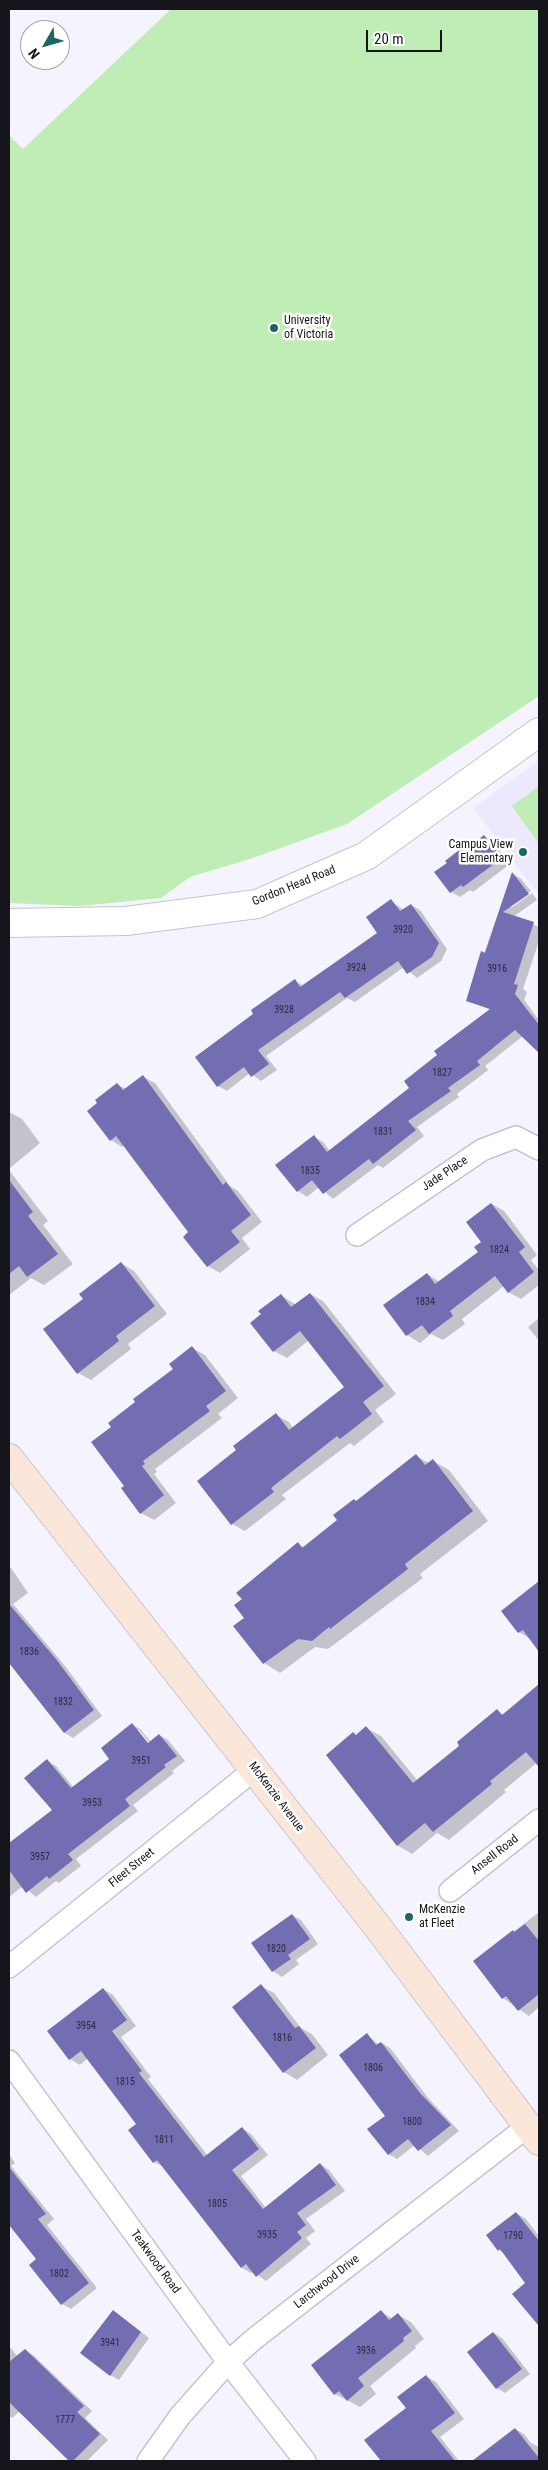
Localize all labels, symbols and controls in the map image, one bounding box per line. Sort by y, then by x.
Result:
north arrow [20,20,70,70]
scale bar [368,20,444,52]
text: 20 m [374,30,404,48]
text: N [25,45,43,62]
place label: University of Victoria [284,314,333,342]
marker: University of Victoria [268,322,280,334]
place label: Campus View Elementary [449,838,513,866]
marker: Campus View Elementary [517,846,529,858]
street label: Gordon Head Road [250,863,338,909]
house number: 3920 [393,924,413,936]
house number: 3924 [346,962,366,974]
house number: 3916 [487,963,507,975]
house number: 3928 [274,1004,294,1016]
house number: 1827 [432,1067,452,1079]
house number: 1831 [373,1126,393,1138]
street label: Jade Place [419,1153,471,1195]
house number: 1835 [300,1165,320,1177]
house number: 1824 [489,1244,509,1256]
house number: 1834 [415,1296,435,1308]
house number: 1836 [19,1646,39,1658]
house number: 1832 [53,1696,73,1708]
house number: 3951 [131,1755,151,1767]
street label: McKenzie Avenue [245,1759,307,1835]
house number: 3953 [82,1797,102,1809]
street label: Ansell Road [468,1832,522,1878]
street label: Fleet Street [106,1845,158,1891]
house number: 3957 [30,1851,50,1863]
place label: McKenzie at Fleet [419,1903,465,1931]
marker: McKenzie at Fleet [403,1911,415,1923]
house number: 1820 [266,1943,286,1955]
house number: 3954 [76,2020,96,2032]
house number: 1816 [272,2032,292,2044]
house number: 1806 [363,2062,383,2074]
house number: 1815 [115,2076,135,2088]
house number: 1800 [402,2116,422,2128]
house number: 1811 [154,2134,174,2146]
house number: 1805 [207,2198,227,2210]
street label: Teakwood Road [127,2227,183,2297]
house number: 3935 [257,2229,277,2241]
house number: 1790 [503,2230,523,2242]
street label: Larchwood Drive [292,2252,362,2312]
house number: 1802 [49,2268,69,2280]
house number: 3941 [100,2337,120,2349]
house number: 3936 [356,2345,376,2357]
house number: 1777 [55,2414,75,2426]

